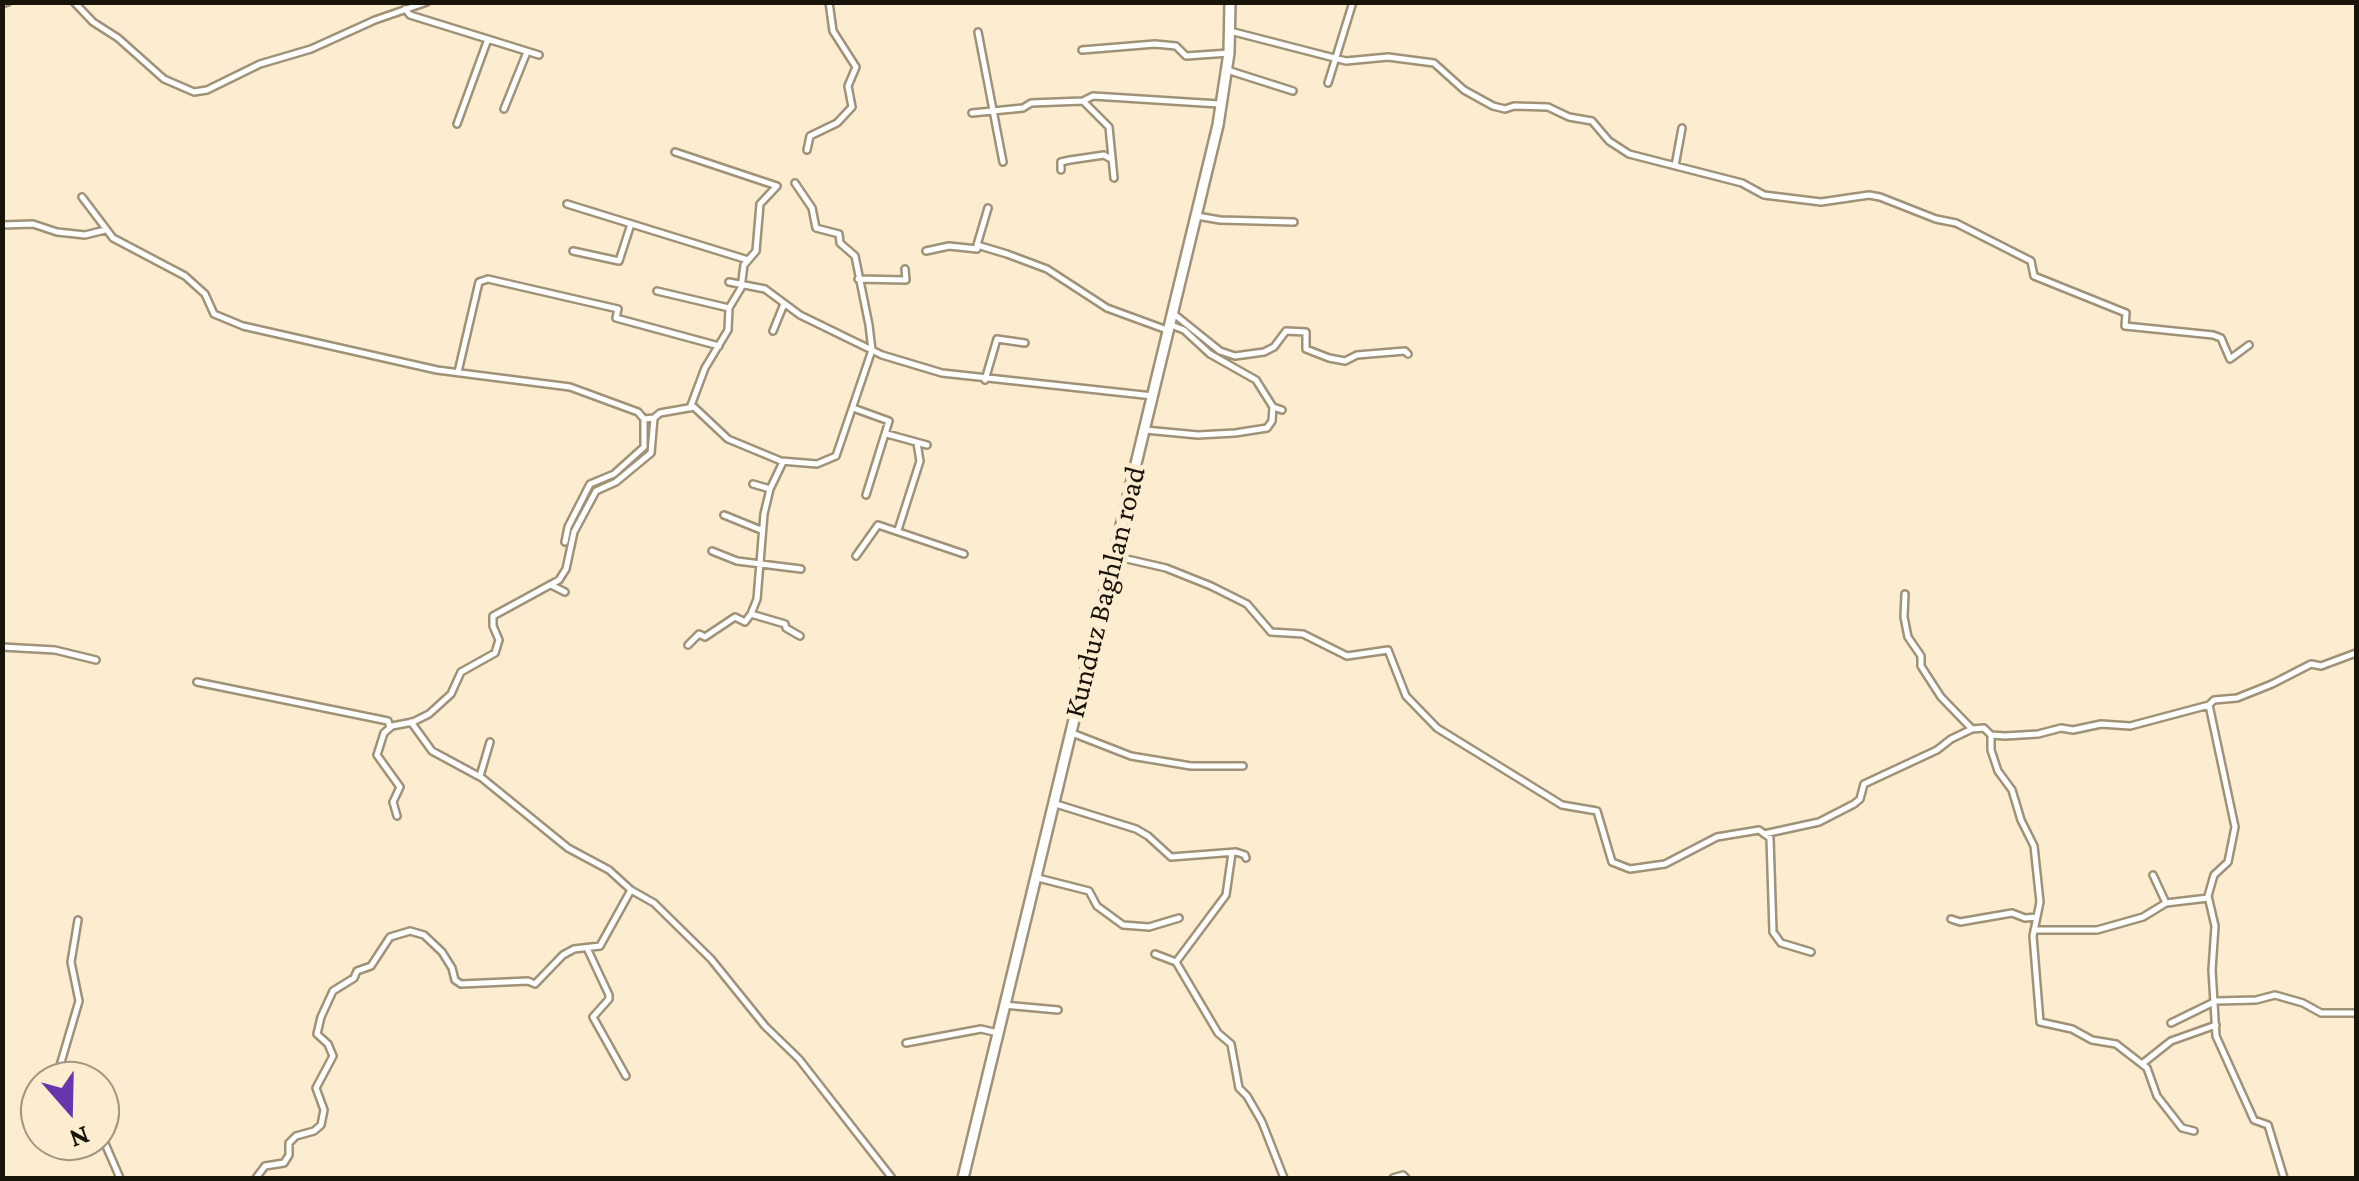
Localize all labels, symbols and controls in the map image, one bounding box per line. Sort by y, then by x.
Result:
street label: Kunduz Baghlan road [1056,463,1154,721]
north arrow [20,1061,120,1161]
text: N [65,1120,94,1156]

